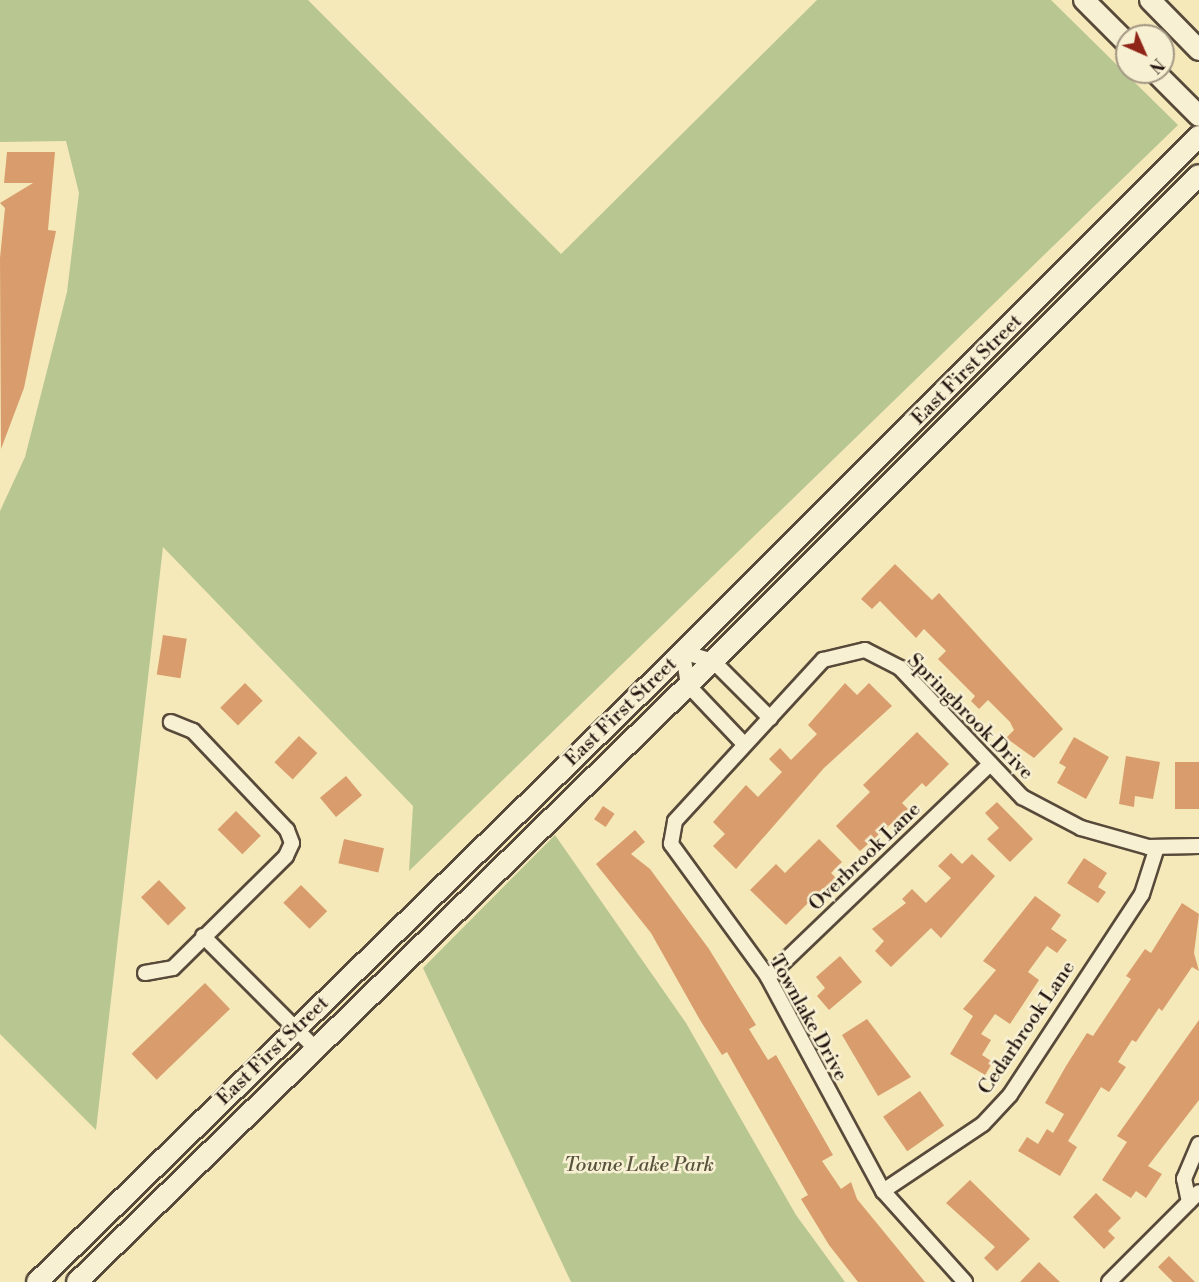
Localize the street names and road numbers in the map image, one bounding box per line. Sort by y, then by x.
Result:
street label: East First Street [907,310,1027,430]
street label: Springbrook Drive [902,649,1038,785]
street label: East First Street [560,652,682,772]
street label: Overbrook Lane [804,798,926,916]
street label: Townlake Drive [764,951,852,1085]
street label: Cedarbrook Lane [973,957,1081,1099]
street label: East First Street [212,991,334,1111]

